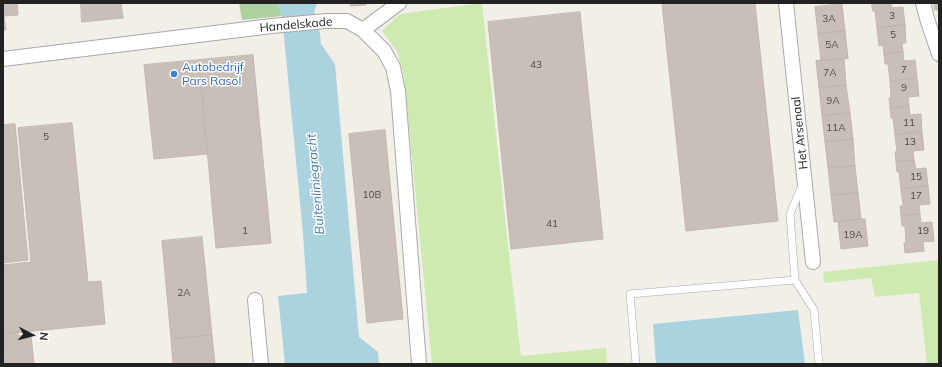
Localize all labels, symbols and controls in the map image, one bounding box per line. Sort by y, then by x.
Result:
house number: 3 [889,10,895,22]
house number: 3A [822,13,836,25]
street label: Handelskade [259,15,333,35]
house number: 5 [890,29,896,41]
house number: 5A [825,39,839,51]
house number: 43 [530,59,542,71]
place label: Autobedrijf Pars Rasol [182,60,244,88]
house number: 7 [901,64,907,76]
house number: 7A [823,67,837,79]
marker: Autobedrijf Pars Rasol [169,69,179,79]
house number: 9 [901,82,907,94]
house number: 9A [826,95,840,107]
street label: Het Arsenaal [789,96,811,170]
house number: 11 [903,117,915,129]
house number: 11A [826,122,846,134]
house number: 5 [43,131,49,143]
water label: Buitenliniegracht [304,133,328,235]
house number: 13 [904,136,916,148]
house number: 15 [910,171,922,183]
house number: 10B [363,189,381,201]
house number: 17 [910,190,922,202]
house number: 41 [546,218,558,230]
house number: 1 [242,225,248,237]
house number: 19 [917,225,929,237]
house number: 19A [843,229,863,241]
house number: 2A [177,287,191,299]
north arrow [12,315,52,355]
text: N [37,331,51,341]

